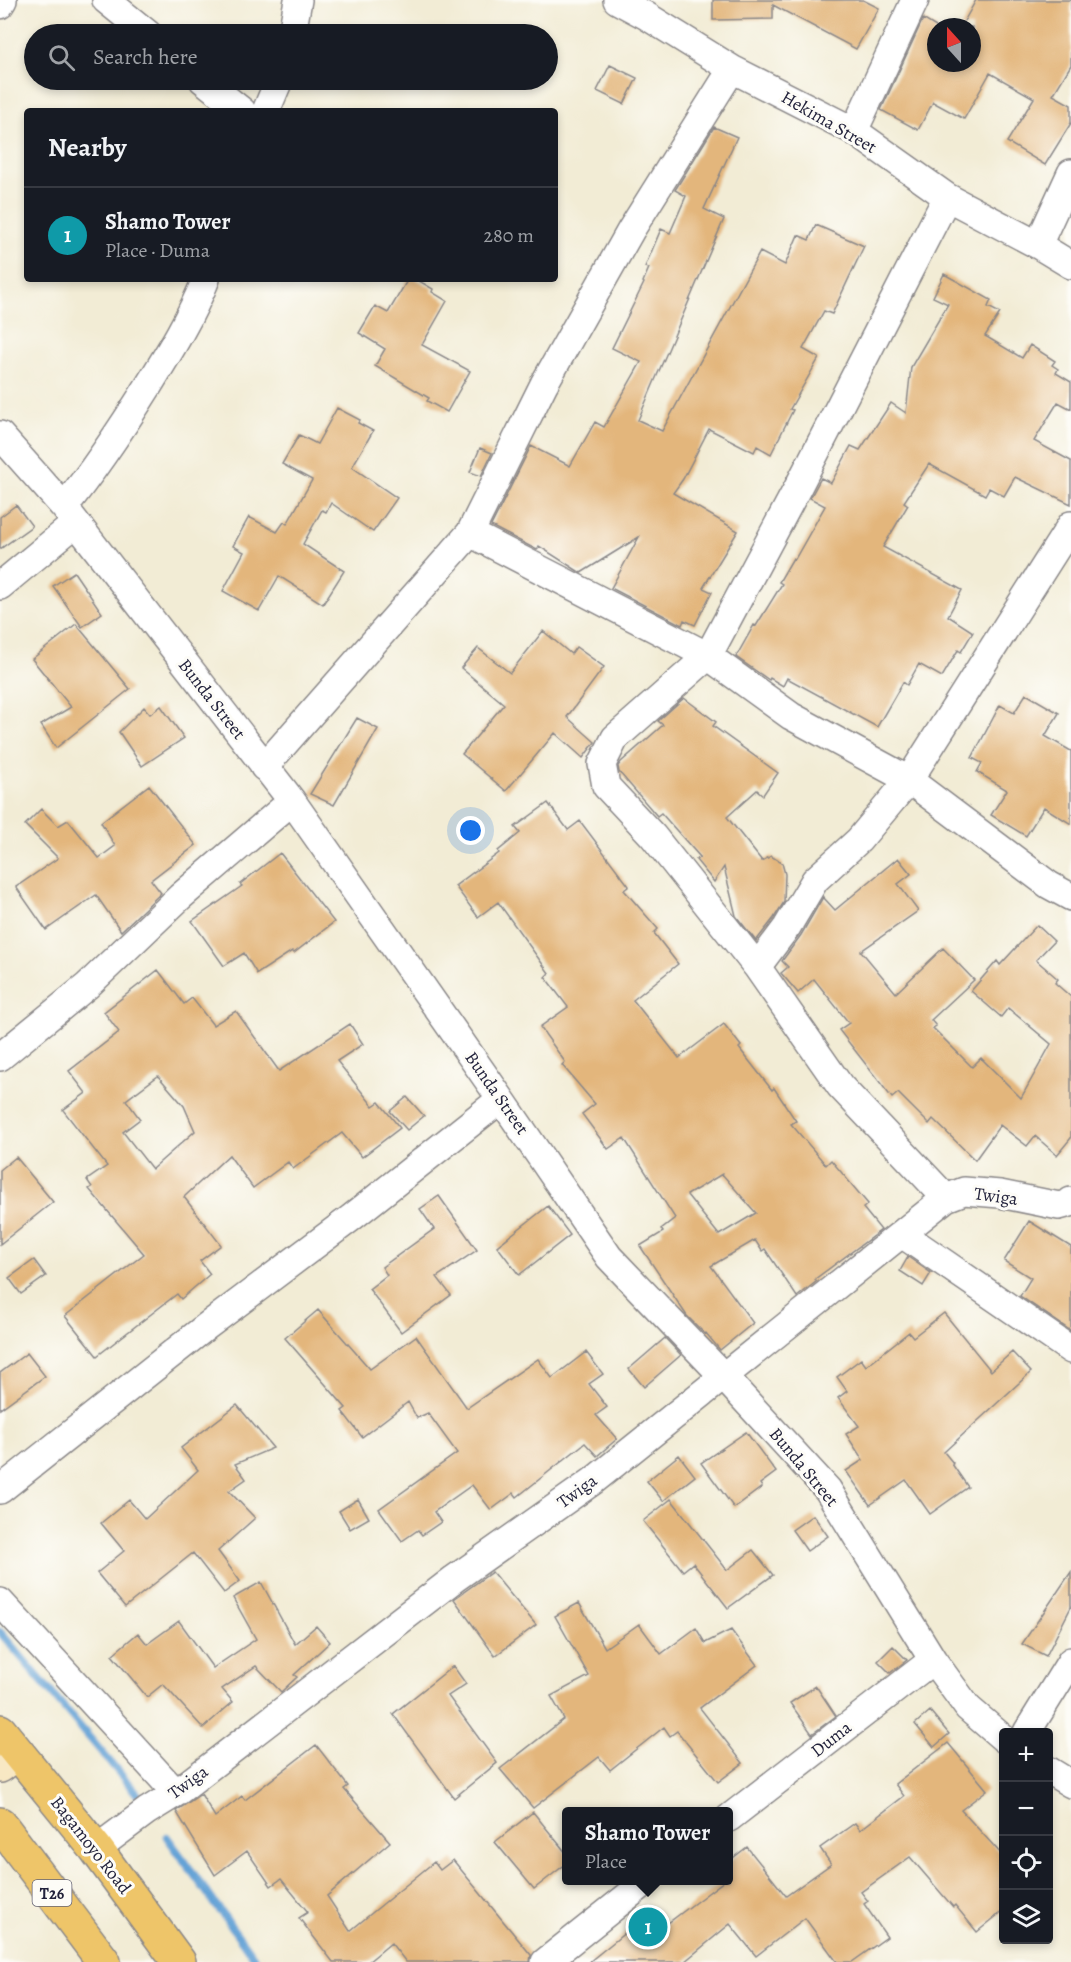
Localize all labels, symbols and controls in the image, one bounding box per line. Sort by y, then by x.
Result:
north arrow [927,18,981,72]
search box [24,24,558,90]
icon: search [45,41,78,74]
text: Search here [93,42,198,72]
street label: Hekima Street [777,85,881,159]
text: Nearby [48,130,127,165]
text: Shamo Tower [105,207,231,237]
text: 1 [64,222,71,249]
text: 280 m [484,222,534,249]
text: Place · Duma [105,237,210,264]
street label: Bunda Street [173,654,251,744]
your location [456,816,485,845]
street label: Bunda Street [460,1047,534,1139]
street label: Twiga [973,1181,1020,1211]
street label: Bunda Street [764,1422,844,1512]
street label: Twiga [552,1468,602,1514]
street label: Duma [806,1715,857,1763]
map controls [999,1728,1053,1944]
button: + [999,1728,1053,1782]
street label: Twiga [163,1759,213,1805]
button: − [999,1782,1053,1836]
street label: Bagamoyo Road [45,1791,137,1899]
popup [562,1807,733,1885]
text: Shamo Tower [585,1818,710,1848]
button: locate [999,1836,1053,1890]
text: Place [585,1848,627,1875]
road number: T26 [32,1880,72,1906]
button: layers [999,1890,1053,1944]
pin: 1 [628,1904,668,1950]

